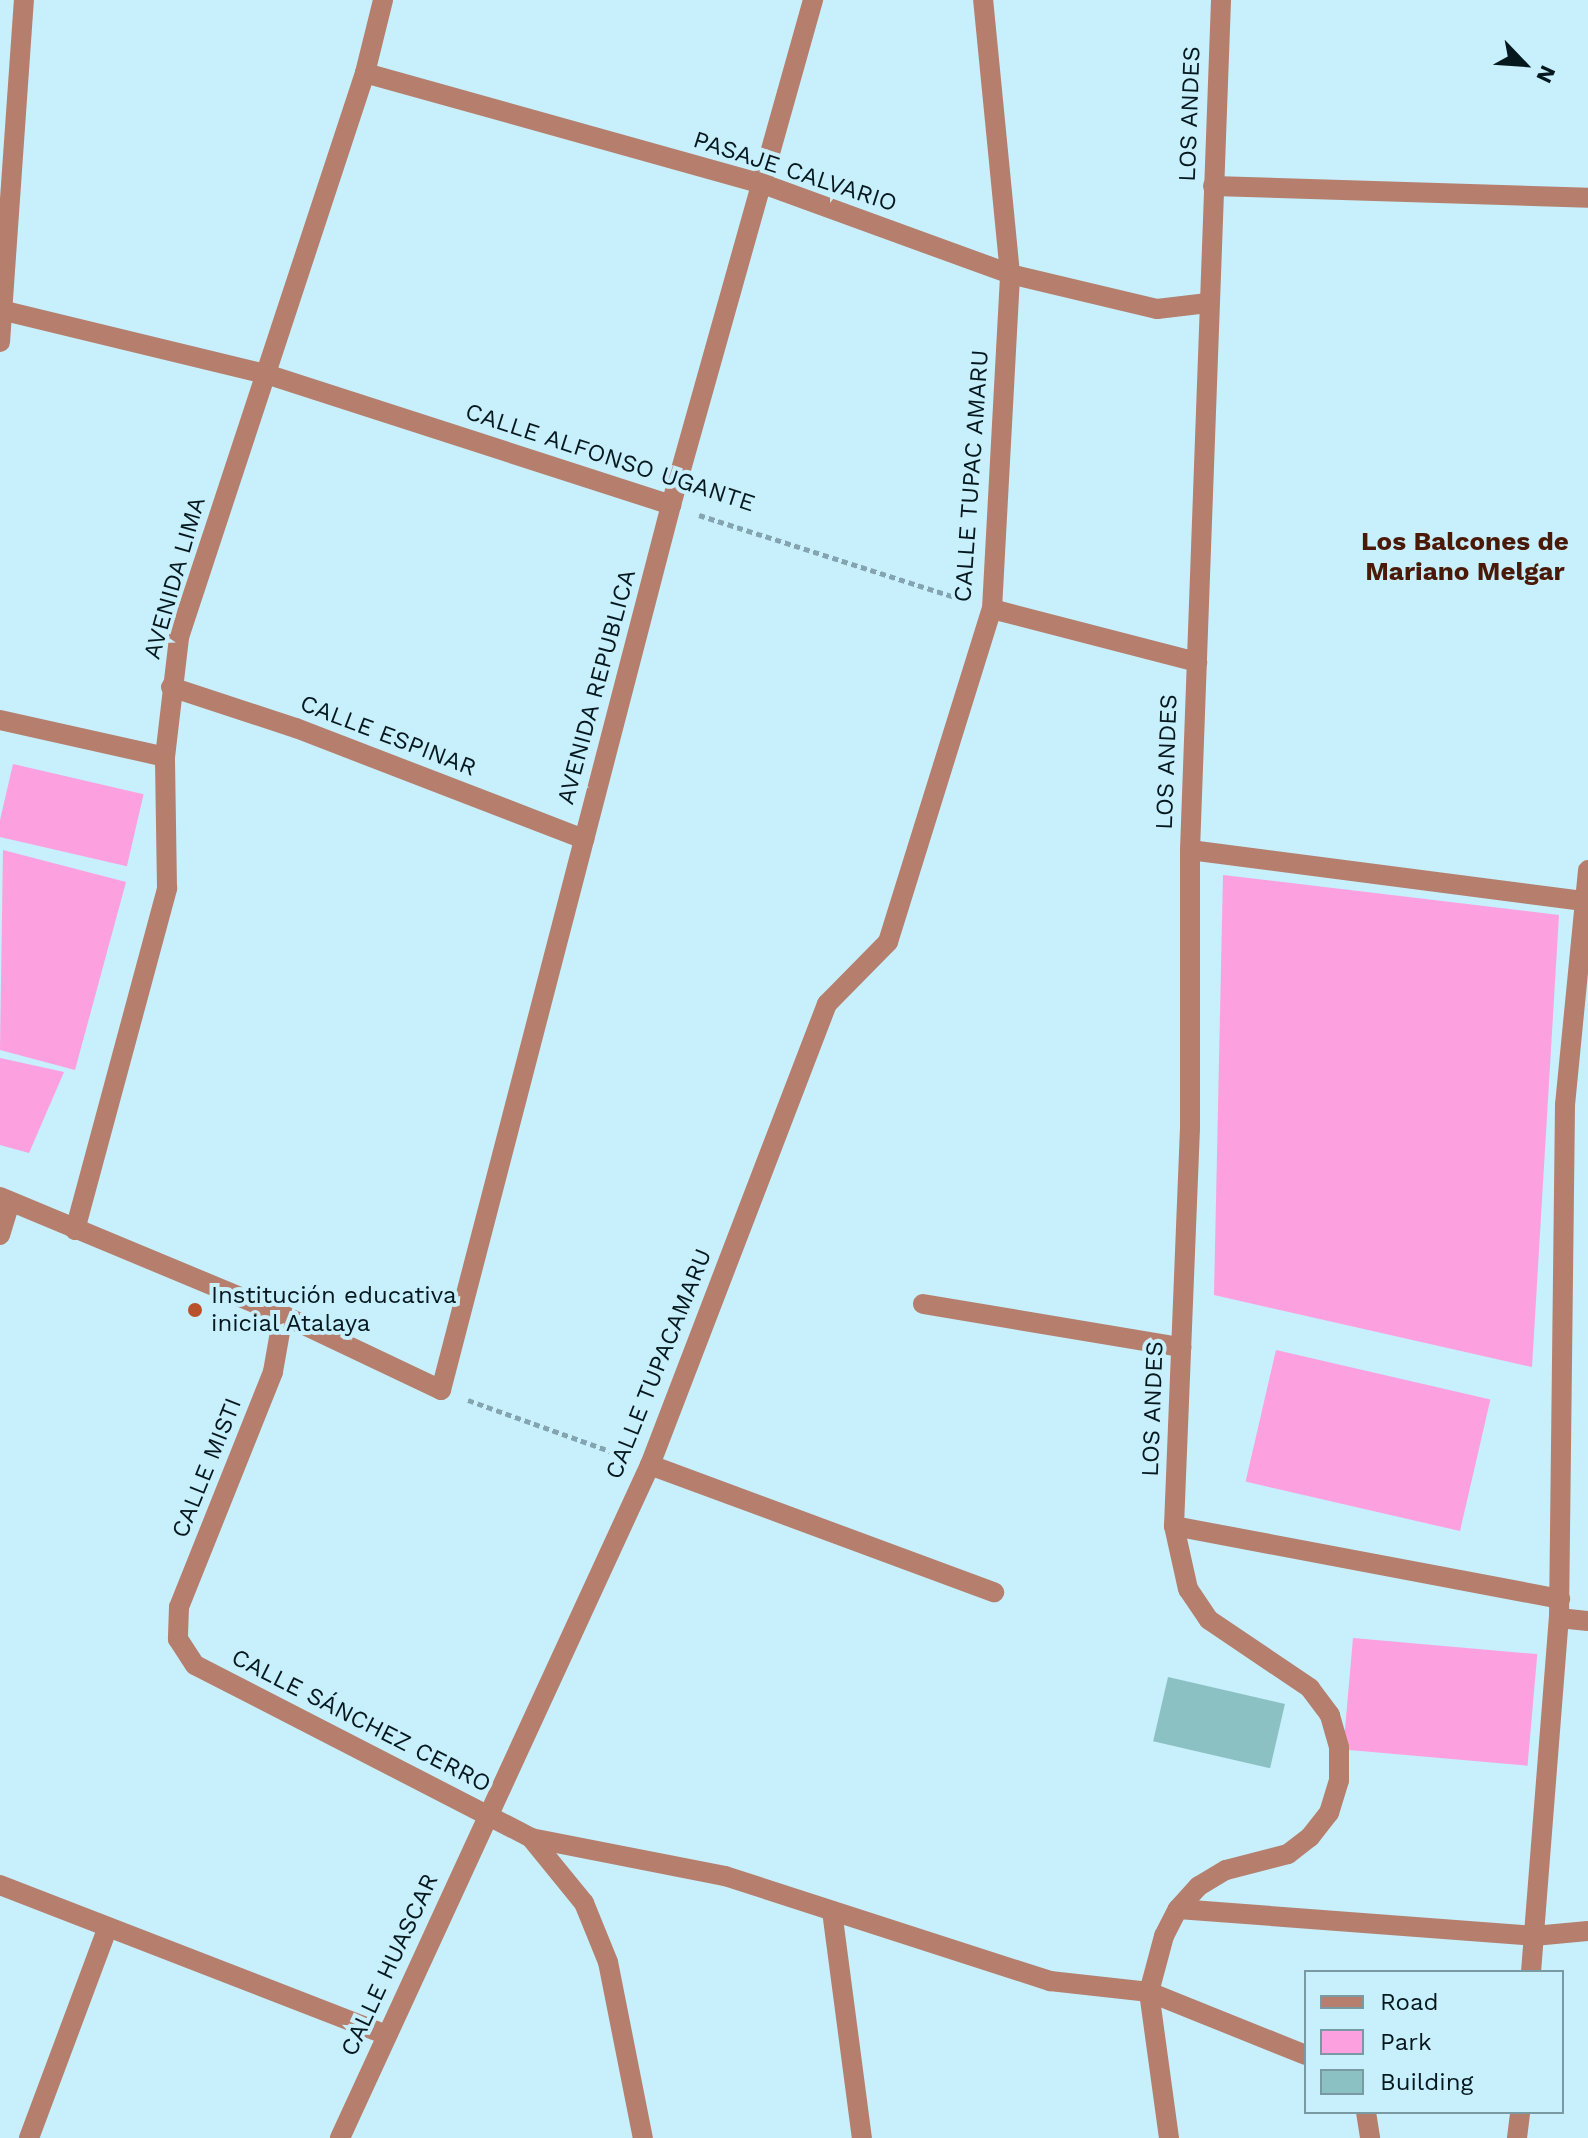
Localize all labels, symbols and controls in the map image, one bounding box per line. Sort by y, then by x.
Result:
north arrow [1484,24,1564,104]
street label: LOS ANDES [1173,45,1207,183]
text: N [1531,62,1561,87]
street label: PASAJE CALVARIO [690,125,900,219]
street label: CALLE TUPAC AMARU [949,348,995,604]
street label: CALLE ALFONSO UGANTE [461,397,759,519]
street label: AVENIDA LIMA [138,493,212,663]
district label: Los Balcones de Mariano Melgar [1361,526,1569,588]
street label: AVENIDA REPUBLICA [552,566,642,808]
street label: CALLE ESPINAR [296,689,480,783]
street label: LOS ANDES [1150,693,1184,831]
street label: CALLE TUPACAMARU [600,1244,718,1484]
place label: Institución educativa inicial Atalaya [211,1282,456,1338]
marker: Institución educativa inicial Atalaya [186,1301,204,1319]
street label: LOS ANDES [1136,1340,1170,1478]
street label: CALLE MISTI [166,1394,248,1542]
street label: CALLE SÁNCHEZ CERRO [226,1643,496,1799]
street label: CALLE HUASCAR [335,1869,445,2061]
legend [1304,1970,1564,2114]
text: Road [1380,1988,1439,2016]
text: Park [1380,2028,1432,2056]
text: Building [1380,2068,1473,2096]

